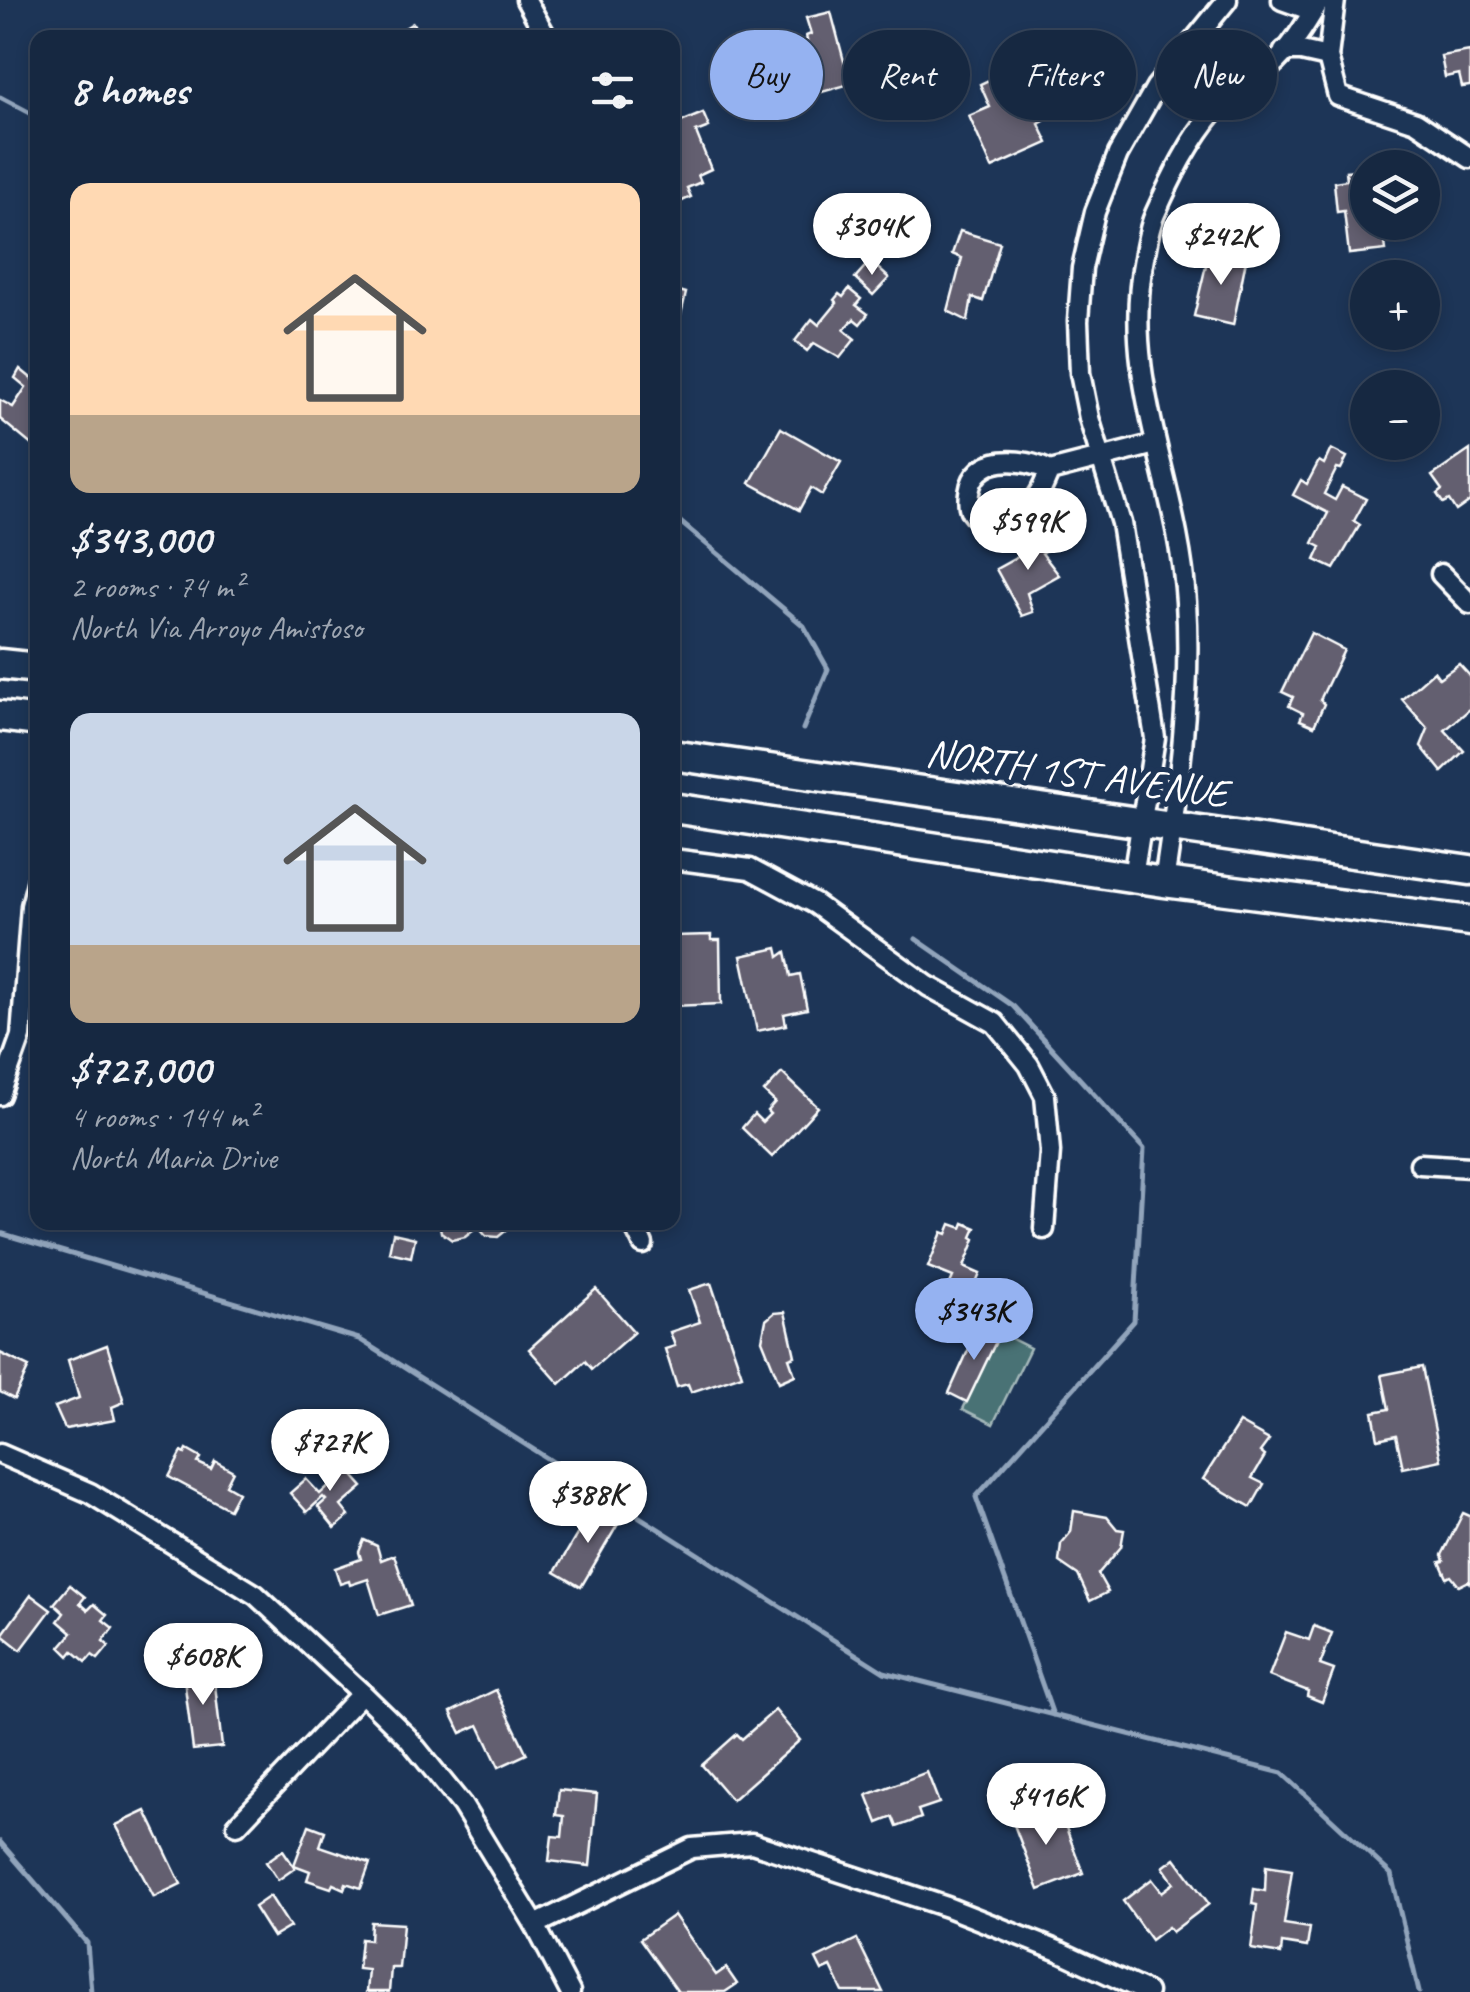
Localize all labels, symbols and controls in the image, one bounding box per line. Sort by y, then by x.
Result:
chip: Buy [710,30,823,120]
chip: Rent [843,30,970,120]
chip: Filters [990,30,1136,120]
chip: New [1156,30,1277,120]
icon: filters [585,63,640,118]
text: 8 homes [70,64,189,117]
map controls [1350,150,1440,460]
button: layers [1350,150,1440,240]
pin: $304K [802,193,942,278]
pin: $242K [1151,203,1291,288]
text: $304K [835,205,909,246]
text: $242K [1184,215,1258,256]
icon: home [265,248,445,428]
button: + [1350,260,1440,350]
button: − [1350,370,1440,460]
pin: $599K [958,488,1098,573]
text: $599K [992,500,1064,541]
text: $343,000 [70,513,211,566]
text: 2 rooms · 74 m² [70,566,243,607]
text: North Via Arroyo Amistoso [70,607,362,648]
street label: NORTH 1ST AVENUE [923,727,1236,820]
icon: home [265,778,445,958]
text: $727,000 [70,1043,210,1096]
text: 4 rooms · 144 m² [70,1096,257,1137]
text: North Maria Drive [70,1137,277,1178]
pin: $343K [904,1278,1044,1363]
text: $343K [937,1290,1011,1331]
pin: $727K [260,1409,400,1494]
text: $727K [293,1421,367,1462]
pin: $388K [518,1461,658,1546]
text: $388K [551,1473,625,1514]
pin: $608K [133,1623,273,1708]
text: $608K [166,1635,240,1676]
pin: $416K [976,1763,1116,1848]
text: $416K [1009,1775,1083,1816]

